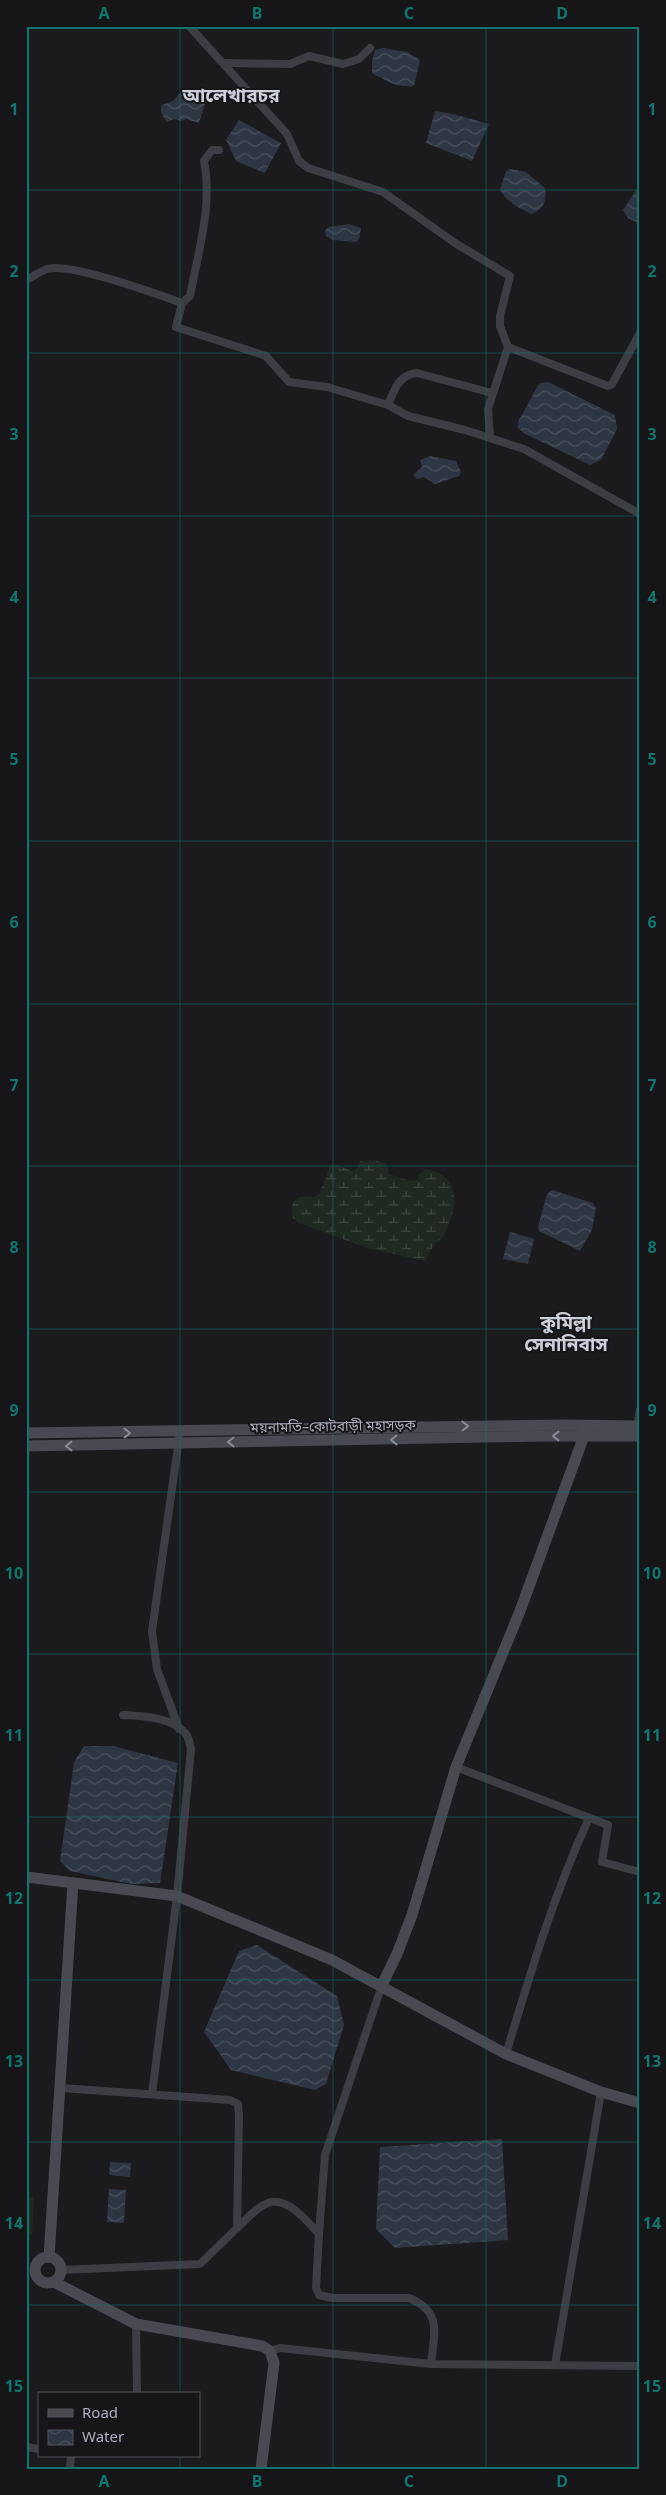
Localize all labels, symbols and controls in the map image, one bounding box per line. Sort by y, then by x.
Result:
text: A [98,2,110,24]
text: B [252,2,262,24]
text: C [404,2,414,24]
text: D [556,2,568,24]
district label: আলেখারচর [181,82,280,108]
text: 1 [9,98,19,120]
text: 1 [647,98,657,120]
text: 2 [9,260,19,282]
text: 2 [647,260,657,282]
text: 3 [9,423,19,445]
text: 3 [647,423,657,445]
text: 4 [9,586,19,608]
text: 4 [647,586,657,608]
text: 5 [9,748,19,770]
text: 5 [647,748,657,770]
text: 6 [9,911,19,933]
text: 6 [647,911,657,933]
text: 7 [9,1074,19,1096]
text: 7 [647,1074,657,1096]
text: 8 [9,1236,19,1258]
text: 8 [647,1236,657,1258]
district label: কুমিল্লা সেনানিবাস [524,1309,608,1357]
text: 9 [9,1399,19,1421]
text: 9 [647,1399,657,1421]
street label: ময়নামতি–কোটবাড়ী মহাসড়ক [249,1415,417,1436]
one-way arrow [462,1421,469,1431]
one-way arrow [124,1428,132,1438]
one-way arrow [552,1431,560,1441]
one-way arrow [389,1435,397,1445]
one-way arrow [227,1437,234,1447]
one-way arrow [64,1441,72,1451]
text: 10 [5,1562,23,1584]
text: 10 [643,1562,661,1584]
text: 11 [5,1724,23,1746]
text: 11 [643,1724,661,1746]
text: 12 [5,1887,23,1909]
text: 12 [643,1887,661,1909]
text: 13 [5,2050,23,2072]
text: 13 [643,2050,661,2072]
text: 14 [5,2212,23,2234]
text: 14 [643,2212,661,2234]
text: 15 [5,2375,23,2397]
text: 15 [643,2375,661,2397]
legend [38,2392,200,2458]
text: Road [82,2402,118,2422]
text: Water [82,2426,124,2446]
text: A [98,2470,110,2492]
text: B [252,2470,262,2492]
text: C [404,2470,414,2492]
text: D [556,2470,568,2492]

